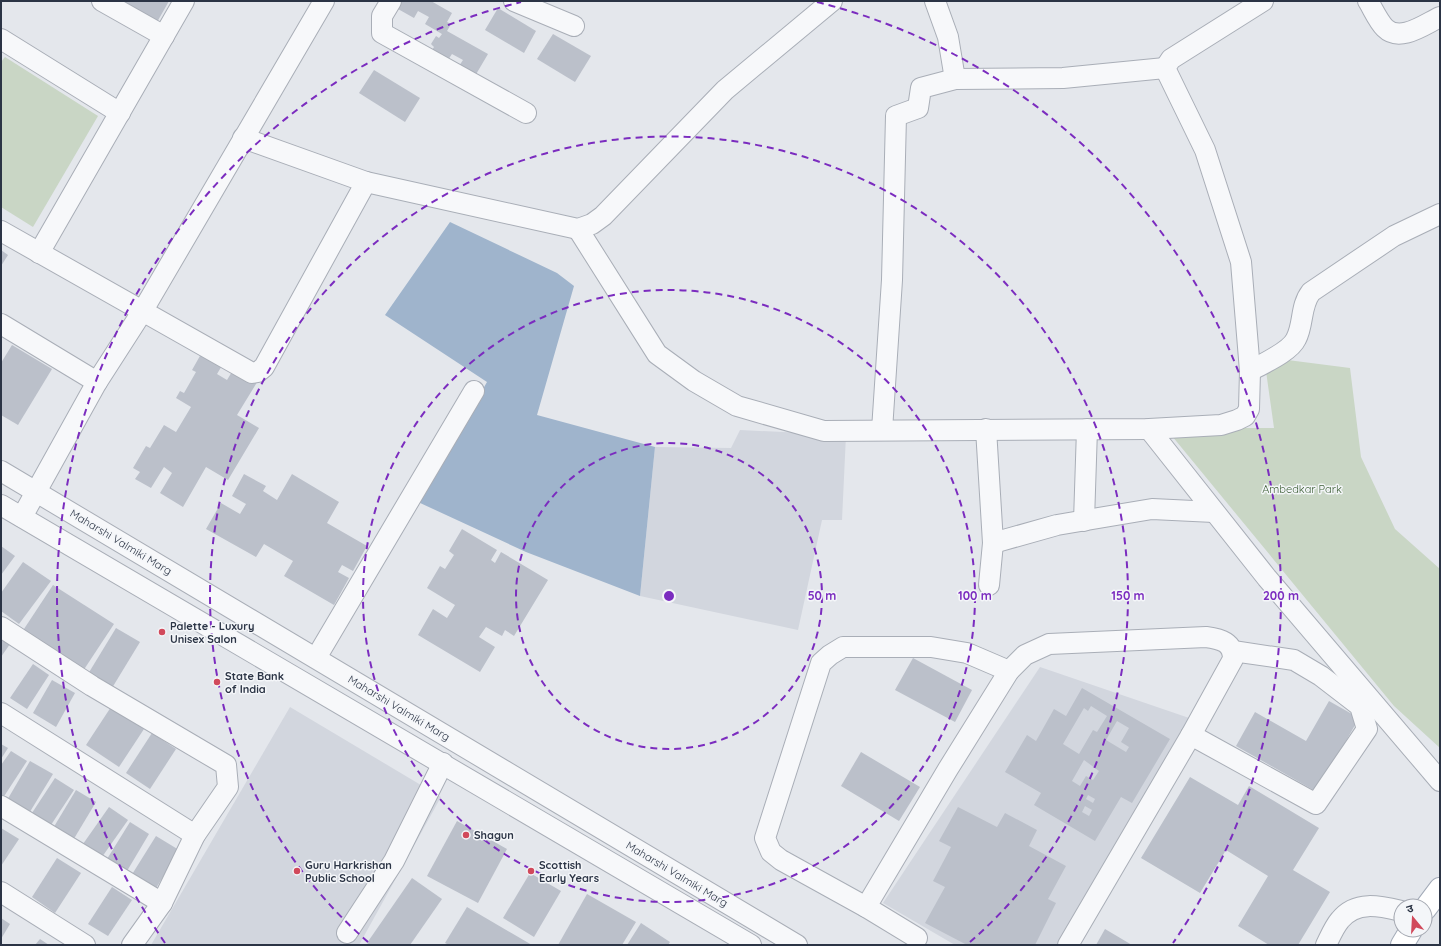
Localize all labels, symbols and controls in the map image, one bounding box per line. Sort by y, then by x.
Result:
park label: Ambedkar Park [1262,482,1342,496]
street label: Maharshi Valmiki Marg [68,506,174,578]
text: 50 m [808,588,836,603]
text: 100 m [958,588,992,603]
text: 150 m [1111,588,1145,603]
text: 200 m [1263,588,1299,603]
centre of rings [662,589,676,603]
place label: Palette - Luxury Unisex Salon [170,619,254,646]
marker: Palette - Luxury Unisex Salon [157,627,167,637]
place label: State Bank of India [225,669,284,696]
street label: Maharshi Valmiki Marg [346,672,452,744]
marker: State Bank of India [212,677,222,687]
place label: Shagun [474,828,514,842]
marker: Shagun [461,830,471,840]
street label: Maharshi Valmiki Marg [624,838,730,910]
place label: Guru Harkrishan Public School [305,858,392,885]
place label: Scottish Early Years [539,858,599,885]
marker: Guru Harkrishan Public School [292,866,302,876]
marker: Scottish Early Years [526,866,536,876]
north arrow [1393,898,1433,938]
text: उ [1405,901,1416,916]

